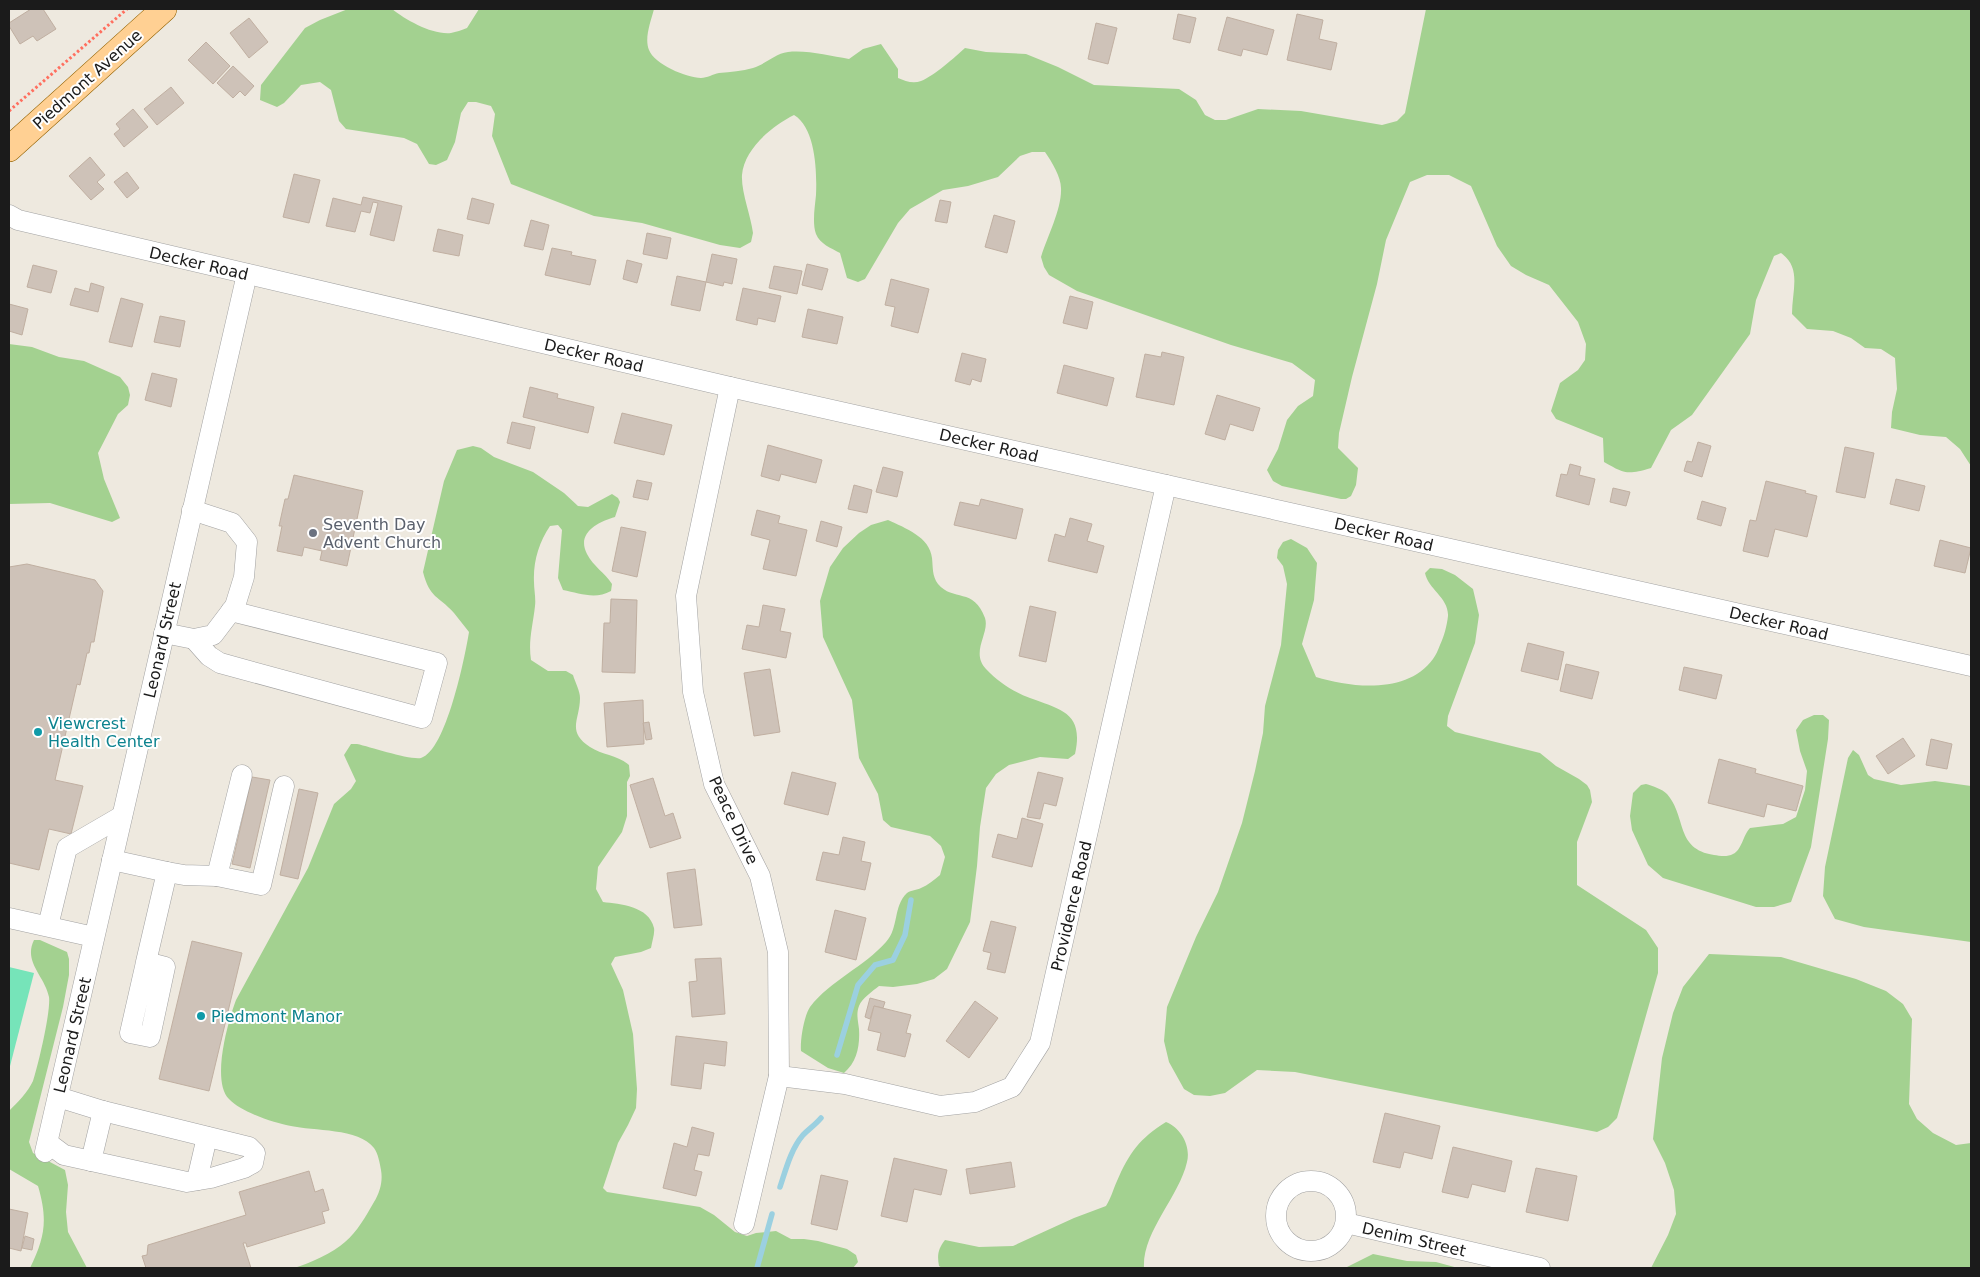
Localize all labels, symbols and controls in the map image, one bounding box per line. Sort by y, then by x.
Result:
street label: Piedmont Avenue [29,25,146,133]
street label: Decker Road [147,243,250,284]
street label: Decker Road [542,335,645,376]
street label: Decker Road [937,425,1040,466]
street label: Decker Road [1332,514,1435,555]
place label: Seventh Day Advent Church [323,515,441,552]
marker: Seventh Day Advent Church [307,527,319,539]
street label: Leonard Street [140,580,185,700]
street label: Decker Road [1727,603,1830,644]
place label: Viewcrest Health Center [48,714,160,751]
marker: Viewcrest Health Center [32,726,44,738]
street label: Peace Drive [705,773,762,867]
street label: Providence Road [1047,839,1096,973]
street label: Leonard Street [50,975,95,1095]
place label: Piedmont Manor [211,1007,342,1026]
marker: Piedmont Manor [195,1010,207,1022]
street label: Denim Street [1360,1218,1468,1261]

